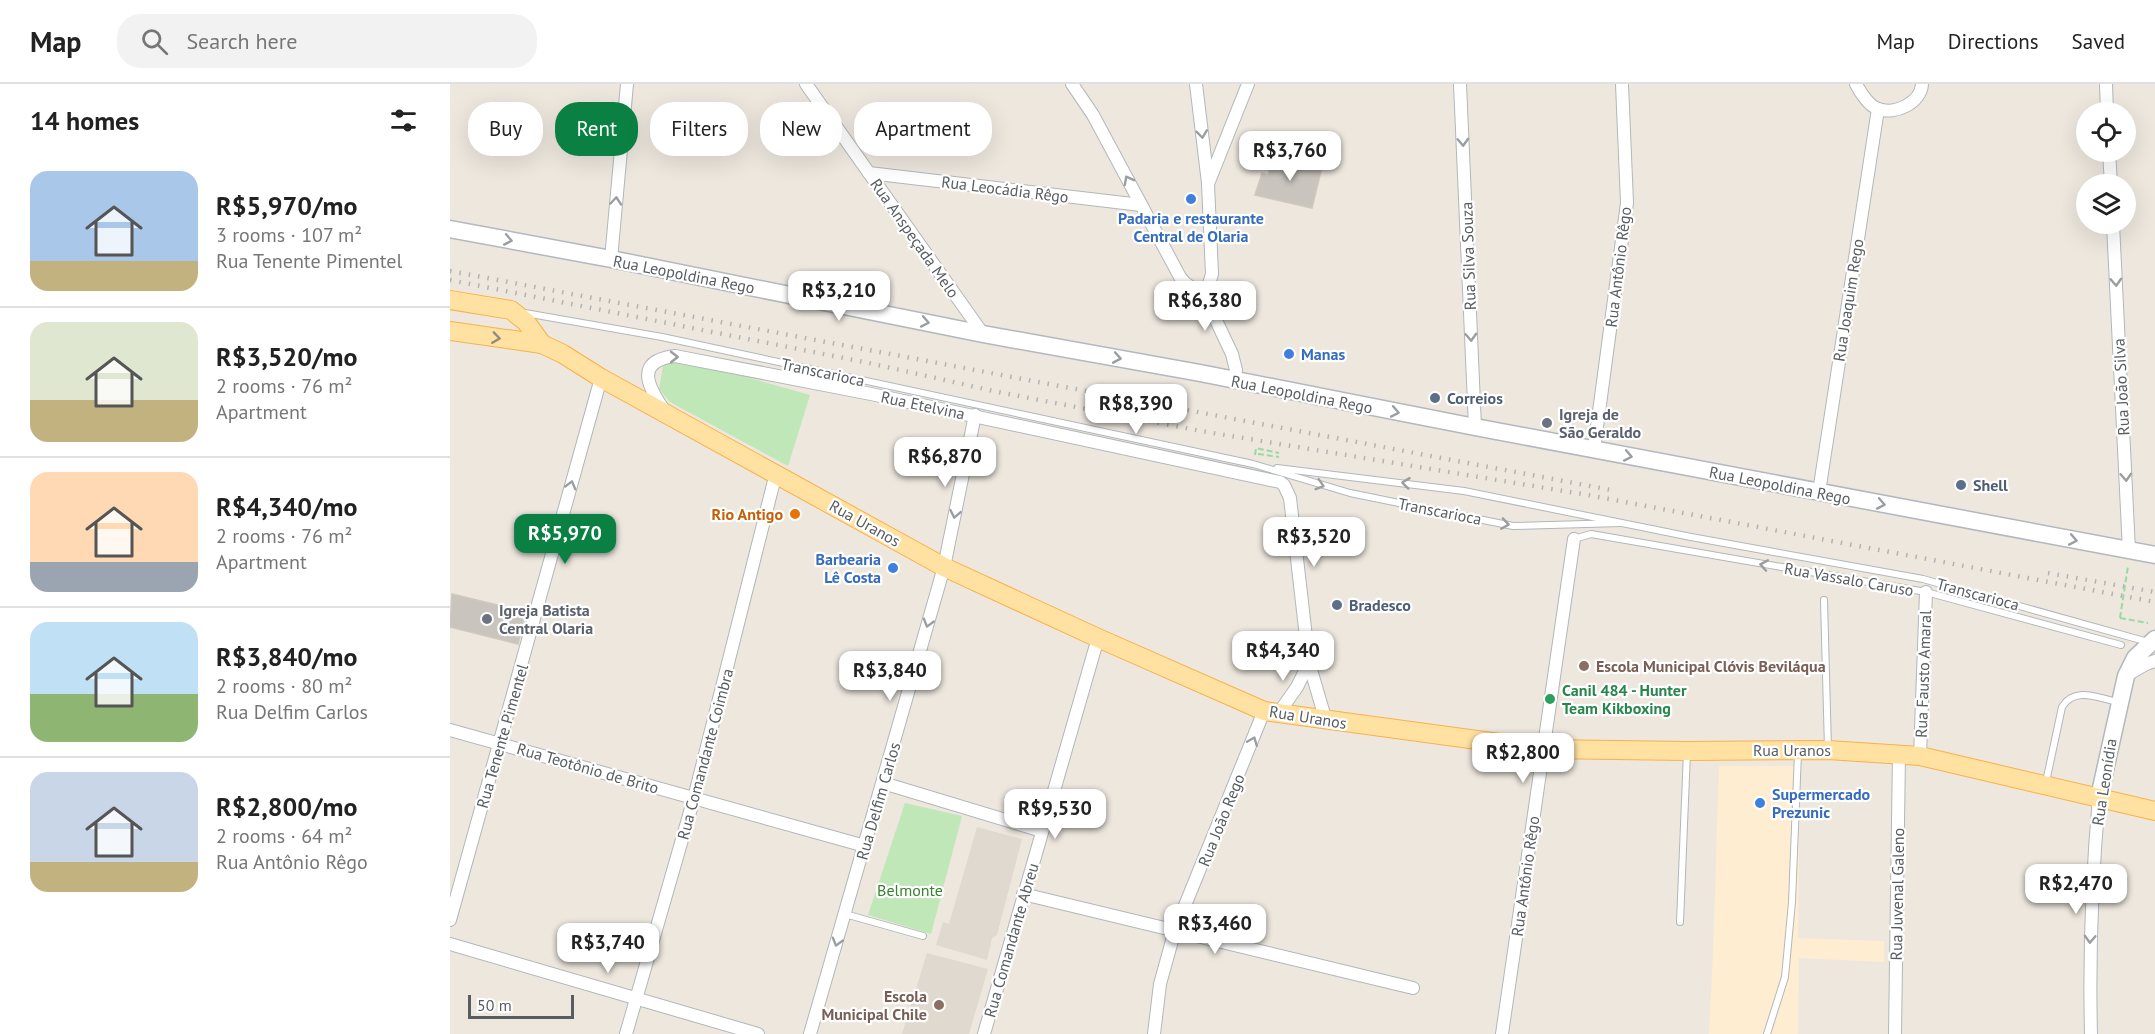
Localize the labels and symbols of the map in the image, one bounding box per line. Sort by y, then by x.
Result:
one-way arrow [1195,129,1207,139]
pin: R$3,760 [1235,131,1345,182]
one-way arrow [1456,138,1469,147]
street label: Rua Leocádia Rêgo [940,171,1070,207]
street label: Rua Anspeçada Melo [866,174,964,302]
one-way arrow [1124,176,1135,187]
marker: Padaria e restaurante Central de Olaria [1184,192,1198,206]
one-way arrow [609,196,622,205]
street label: Rua Silva Souza [1456,202,1480,310]
street label: Rua Antônio Rêgo [1601,206,1635,328]
place label: Padaria e restaurante Central de Olaria [1118,208,1264,246]
one-way arrow [502,233,512,246]
street label: Rua Joaquim Rego [1828,237,1868,363]
street label: Rua Leopoldina Rego [612,250,756,298]
pin: R$3,210 [784,271,894,322]
one-way arrow [2109,277,2122,286]
pin: R$6,380 [1150,281,1260,332]
one-way arrow [920,315,930,328]
one-way arrow [491,331,500,343]
one-way arrow [1465,333,1478,342]
street label: Rua João Silva [2108,338,2134,436]
place label: Manas [1301,344,1345,364]
marker: Manas [1282,347,1296,361]
one-way arrow [669,351,678,364]
one-way arrow [1112,351,1122,364]
street label: Transcarioca [780,353,866,391]
street label: Rua Leopoldina Rego [1230,370,1374,418]
pin: R$8,390 [1081,384,1191,435]
street label: Rua Etelvina [879,386,967,424]
place label: Correios [1447,388,1503,408]
marker: Correios [1428,391,1442,405]
place label: Igreja de São Geraldo [1559,404,1642,442]
one-way arrow [1390,405,1400,418]
marker: Igreja de São Geraldo [1540,416,1554,430]
pin: R$6,870 [890,437,1000,488]
one-way arrow [1622,449,1632,462]
street label: Rua Leopoldina Rego [1708,461,1852,509]
one-way arrow [2119,472,2132,481]
place label: Shell [1973,475,2008,495]
one-way arrow [1314,478,1325,490]
one-way arrow [1402,478,1411,490]
marker: Shell [1954,478,1968,492]
one-way arrow [564,480,577,490]
street label: Transcarioca [1397,493,1483,529]
street label: Rua Uranos [826,495,904,551]
one-way arrow [1876,497,1886,510]
place label: Rio Antigo [712,504,783,524]
marker: Rio Antigo [788,507,802,521]
one-way arrow [949,509,962,519]
pin: R$5,970 [510,514,620,565]
pin: R$3,520 [1259,517,1369,568]
one-way arrow [1500,517,1510,530]
one-way arrow [2068,533,2078,546]
place label: Barbearia Lê Costa [815,549,881,587]
street label: Rua Vassalo Caruso [1783,558,1915,600]
one-way arrow [1760,559,1769,571]
marker: Barbearia Lê Costa [886,561,900,575]
street label: Transcarioca [1935,573,2021,615]
place label: Bradesco [1349,595,1411,615]
marker: Bradesco [1330,598,1344,612]
place label: Igreja Batista Central Olaria [499,600,593,638]
street label: Rua Fausto Amaral [1911,610,1935,738]
marker: Igreja Batista Central Olaria [480,612,494,626]
one-way arrow [923,617,935,628]
pin: R$4,340 [1228,631,1338,682]
pin: R$3,840 [835,651,945,702]
place label: Escola Municipal Clóvis Beviláqua [1596,656,1826,676]
marker: Escola Municipal Clóvis Beviláqua [1577,659,1591,673]
street label: Rua Tenente Pimentel [472,661,532,810]
street label: Rua Comandante Coimbra [673,666,737,842]
place label: Canil 484 - Hunter Team Kikboxing [1562,680,1687,718]
marker: Canil 484 - Hunter Team Kikboxing [1543,692,1557,706]
street label: Rua Uranos [1268,701,1348,733]
pin: R$2,800 [1468,733,1578,784]
one-way arrow [1246,737,1258,748]
street label: Rua Leonídia [2087,737,2121,827]
street label: Rua Teotônio de Brito [515,738,661,798]
street label: Rua Delfim Carlos [852,740,904,862]
street label: Rua Uranos [1753,740,1831,760]
street label: Rua João Rego [1193,771,1249,869]
place label: Supermercado Prezunic [1772,784,1871,822]
pin: R$9,530 [1000,789,1110,840]
marker: Supermercado Prezunic [1753,796,1767,810]
street label: Rua Antônio Rêgo [1507,815,1543,937]
street label: Rua Juvenal Galeno [1886,828,1908,960]
street label: Rua Comandante Abreu [979,861,1043,1019]
pin: R$2,470 [2021,864,2131,915]
park label: Belmonte [877,880,943,900]
pin: R$3,460 [1160,904,1270,955]
pin: R$3,740 [553,923,663,974]
one-way arrow [2084,935,2097,944]
one-way arrow [832,936,844,947]
place label: Escola Municipal Chile [821,986,927,1024]
scale bar [468,992,574,1020]
marker: Escola Municipal Chile [932,998,946,1012]

